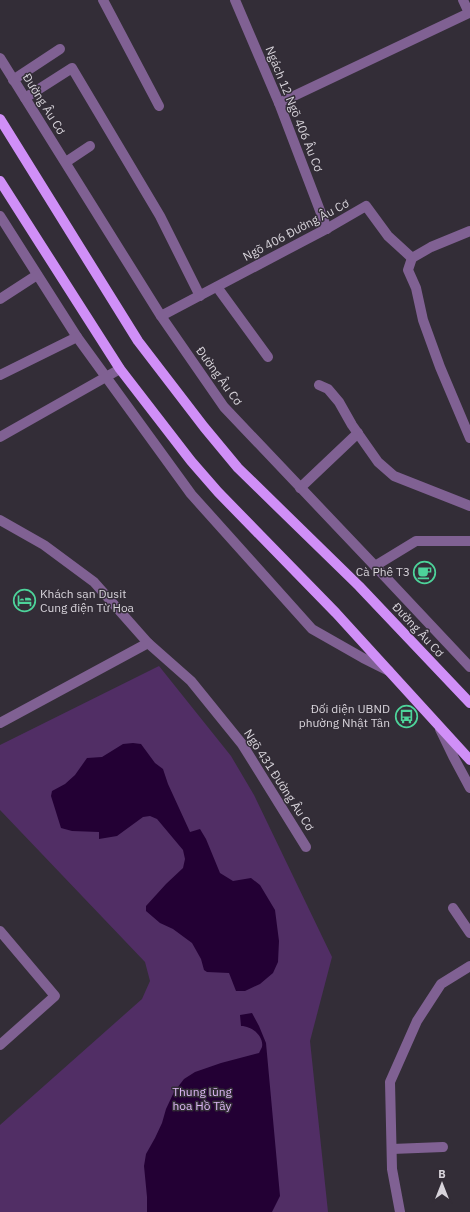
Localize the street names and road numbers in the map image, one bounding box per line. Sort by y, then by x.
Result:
street label: Ngách 12 Ngõ 406 Âu Cơ [262,44,327,174]
street label: Đường Âu Cơ [20,70,69,137]
street label: Ngõ 406 Đường Âu Cơ [240,195,352,264]
street label: Đường Âu Cơ [193,343,246,408]
street label: Đường Âu Cơ [389,599,448,660]
street label: Ngõ 431 Đường Âu Cơ [241,726,318,833]

